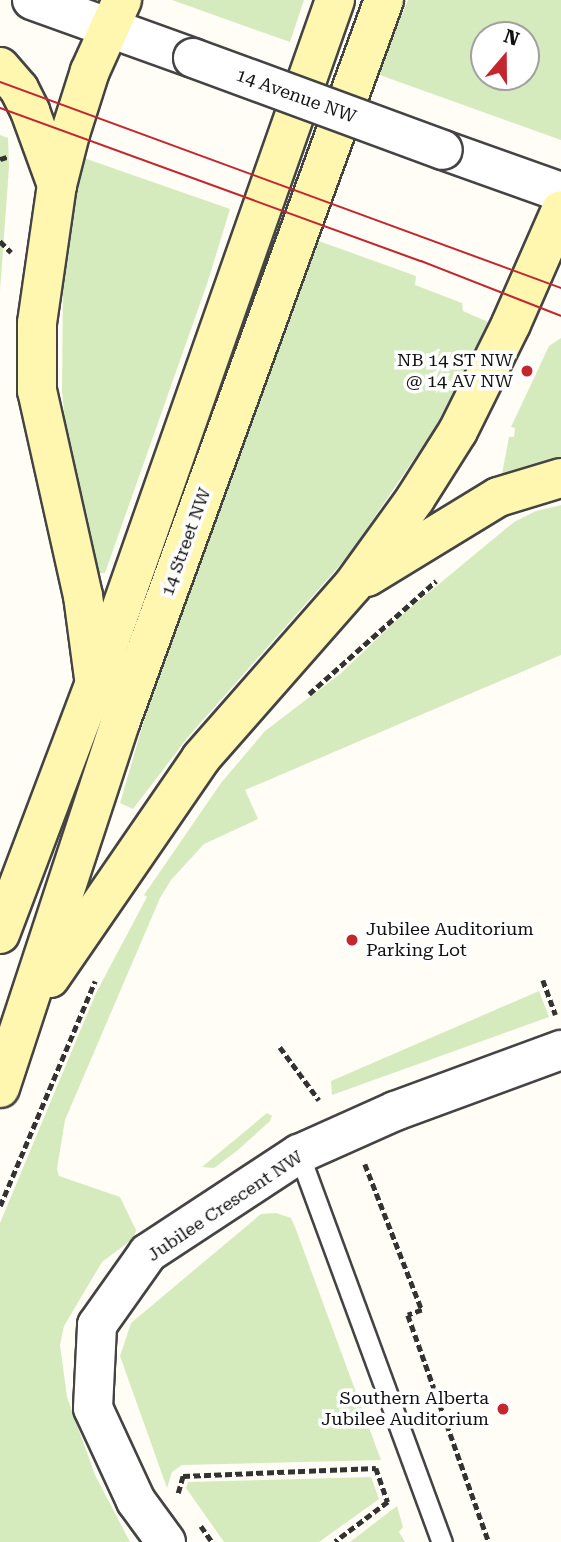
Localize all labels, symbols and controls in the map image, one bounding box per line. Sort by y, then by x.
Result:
north arrow [470,21,540,91]
text: N [501,24,522,51]
street label: 14 Avenue NW [233,64,359,128]
place label: NB 14 ST NW @ 14 AV NW [397,350,513,392]
marker: NB 14 ST NW @ 14 AV NW [519,363,535,379]
street label: 14 Street NW [156,485,216,599]
place label: Jubilee Auditorium Parking Lot [366,919,534,962]
marker: Jubilee Auditorium Parking Lot [344,932,360,948]
street label: Jubilee Crescent NW [143,1146,307,1266]
place label: Southern Alberta Jubilee Auditorium [321,1388,489,1430]
marker: Southern Alberta Jubilee Auditorium [495,1401,511,1417]

